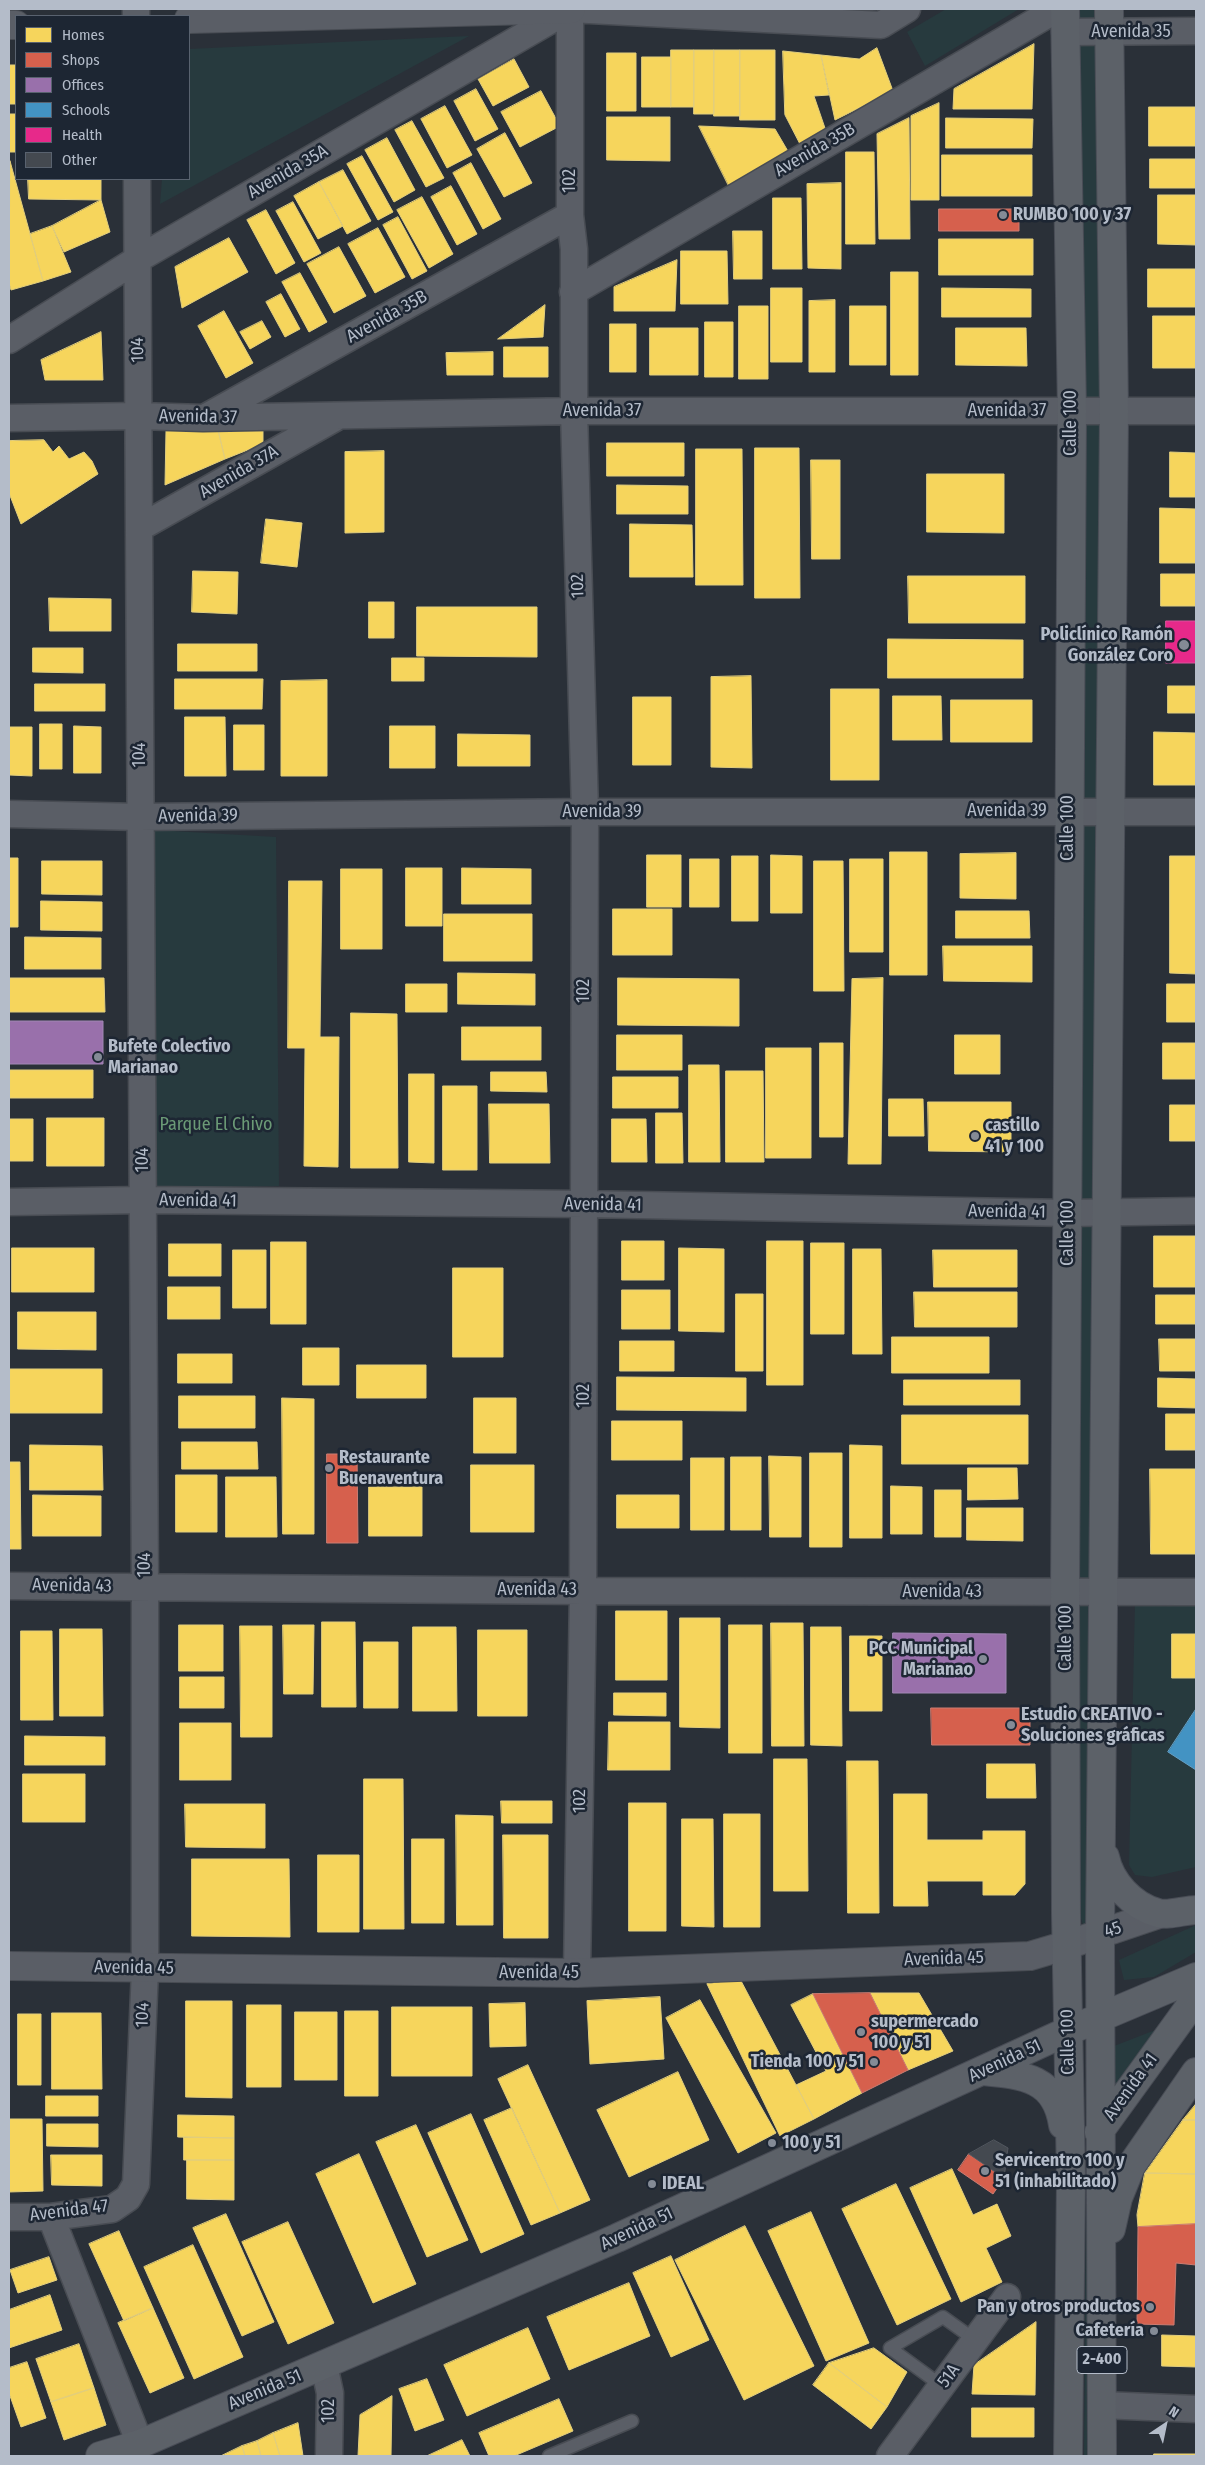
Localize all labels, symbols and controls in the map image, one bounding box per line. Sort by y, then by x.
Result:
legend [15,15,190,180]
street label: Avenida 35 [1091,21,1171,43]
text: Homes [62,26,104,44]
text: Shops [62,51,100,69]
text: Offices [62,76,104,94]
text: Schools [62,101,110,119]
street label: Avenida 35B [771,118,859,182]
text: Health [62,126,102,144]
street label: Avenida 35A [244,140,332,204]
text: Other [62,151,97,169]
street label: 102 [559,169,581,193]
place label: RUMBO 100 y 37 [1013,204,1131,226]
marker: RUMBO 100 y 37 [997,209,1009,221]
street label: Avenida 35B [343,286,431,348]
street label: 104 [127,337,149,363]
street label: Calle 100 [1060,390,1082,456]
street label: Avenida 37 [563,400,641,422]
street label: Avenida 37 [968,400,1046,422]
street label: Avenida 37 [159,406,237,428]
street label: Avenida 37A [196,441,282,503]
street label: 102 [567,574,589,598]
place label: Policlínico Ramón González Coro [1041,624,1173,666]
marker: Policlínico Ramón González Coro [1177,638,1191,652]
street label: 104 [129,742,151,768]
street label: Calle 100 [1057,795,1079,861]
street label: Avenida 39 [967,800,1047,822]
street label: Avenida 39 [562,801,642,823]
street label: Avenida 39 [158,805,238,827]
street label: 102 [573,979,595,1003]
place label: Bufete Colectivo Marianao [108,1036,231,1078]
marker: Bufete Colectivo Marianao [92,1051,104,1063]
park label: Parque El Chivo [160,1114,272,1136]
place label: castillo 41 y 100 [985,1115,1044,1158]
marker: castillo 41 y 100 [969,1130,981,1142]
street label: 104 [132,1147,154,1173]
street label: Avenida 41 [159,1190,237,1212]
street label: Avenida 41 [564,1194,642,1216]
street label: Calle 100 [1057,1200,1079,1266]
street label: Avenida 41 [968,1201,1046,1223]
street label: 102 [573,1384,595,1408]
place label: Restaurante Buenaventura [339,1447,443,1490]
marker: Restaurante Buenaventura [323,1462,335,1474]
street label: 104 [134,1552,156,1578]
street label: Avenida 43 [32,1575,112,1597]
street label: Avenida 43 [497,1579,577,1601]
street label: Avenida 43 [902,1581,982,1603]
street label: Calle 100 [1055,1605,1077,1671]
place label: PCC Municipal Marianao [869,1638,973,1680]
marker: PCC Municipal Marianao [977,1653,989,1665]
place label: Estudio CREATIVO - Soluciones gráficas [1021,1704,1165,1746]
marker: Estudio CREATIVO - Soluciones gráficas [1005,1719,1017,1731]
street label: 102 [569,1789,591,1813]
street label: 45 [1101,1917,1125,1943]
street label: Avenida 45 [904,1947,984,1971]
street label: Avenida 45 [94,1957,174,1979]
street label: Avenida 45 [499,1962,579,1984]
street label: 104 [132,2002,154,2028]
street label: Calle 100 [1057,2009,1079,2075]
place label: supermercado 100 y 51 [871,2011,979,2054]
marker: supermercado 100 y 51 [855,2026,867,2038]
street label: Avenida 51 [965,2035,1045,2087]
street label: Avenida 41 [1099,2049,1163,2125]
place label: Tienda 100 y 51 [751,2051,864,2073]
marker: Tienda 100 y 51 [868,2056,880,2068]
place label: 100 y 51 [782,2132,841,2154]
marker: 100 y 51 [766,2137,778,2149]
place label: Servicentro 100 y 51 (inhabilitado) [995,2150,1125,2192]
marker: Servicentro 100 y 51 (inhabilitado) [979,2165,991,2177]
place label: IDEAL [662,2173,704,2195]
marker: IDEAL [646,2178,658,2190]
street label: Avenida 47 [29,2195,109,2227]
street label: Avenida 51 [597,2203,677,2255]
place label: Pan y otros productos [977,2296,1140,2318]
marker: Pan y otros productos [1144,2301,1156,2313]
place label: Cafetería [1076,2320,1144,2342]
marker: Cafetería [1148,2325,1160,2337]
road number: 2-400 [1077,2346,1127,2374]
street label: 51A [933,2360,965,2392]
street label: Avenida 51 [225,2365,305,2415]
street label: 102 [318,2399,340,2423]
north arrow [1140,2400,1190,2450]
text: N [1165,2403,1182,2422]

